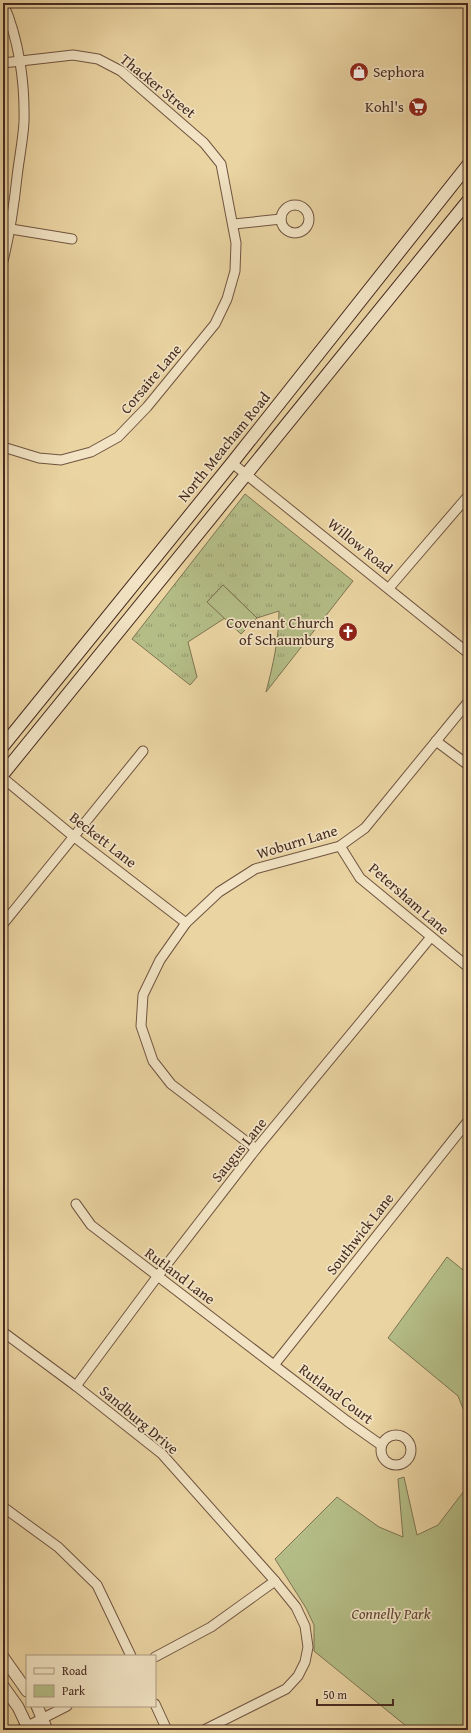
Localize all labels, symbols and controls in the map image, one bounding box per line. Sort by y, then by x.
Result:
street label: Thacker Street [116,48,201,123]
shop icon: Sephora [348,61,370,83]
place label: Sephora [373,61,425,82]
place label: Kohl's [365,96,404,117]
supermarket icon: Kohl's [407,96,429,118]
street label: Corsaire Lane [115,339,186,418]
street label: North Meacham Road [173,387,275,506]
street label: Willow Road [323,513,397,578]
place label: Covenant Church of Schaumburg [226,612,335,650]
church icon: Covenant Church of Schaumburg [337,621,359,643]
street label: Beckett Lane [65,807,141,873]
street label: Woburn Lane [254,819,340,864]
street label: Petersham Lane [365,858,454,940]
street label: Saugus Lane [206,1113,271,1186]
street label: Southwick Lane [321,1188,398,1279]
street label: Rutland Lane [141,1242,220,1309]
street label: Rutland Court [295,1359,379,1429]
street label: Sandburg Drive [95,1380,183,1459]
park label: Connelly Park [352,1603,431,1624]
legend [26,1655,156,1707]
text: Road [62,1662,88,1679]
scale bar [317,1681,393,1707]
text: Park [62,1682,86,1699]
text: 50 m [323,1686,347,1703]

